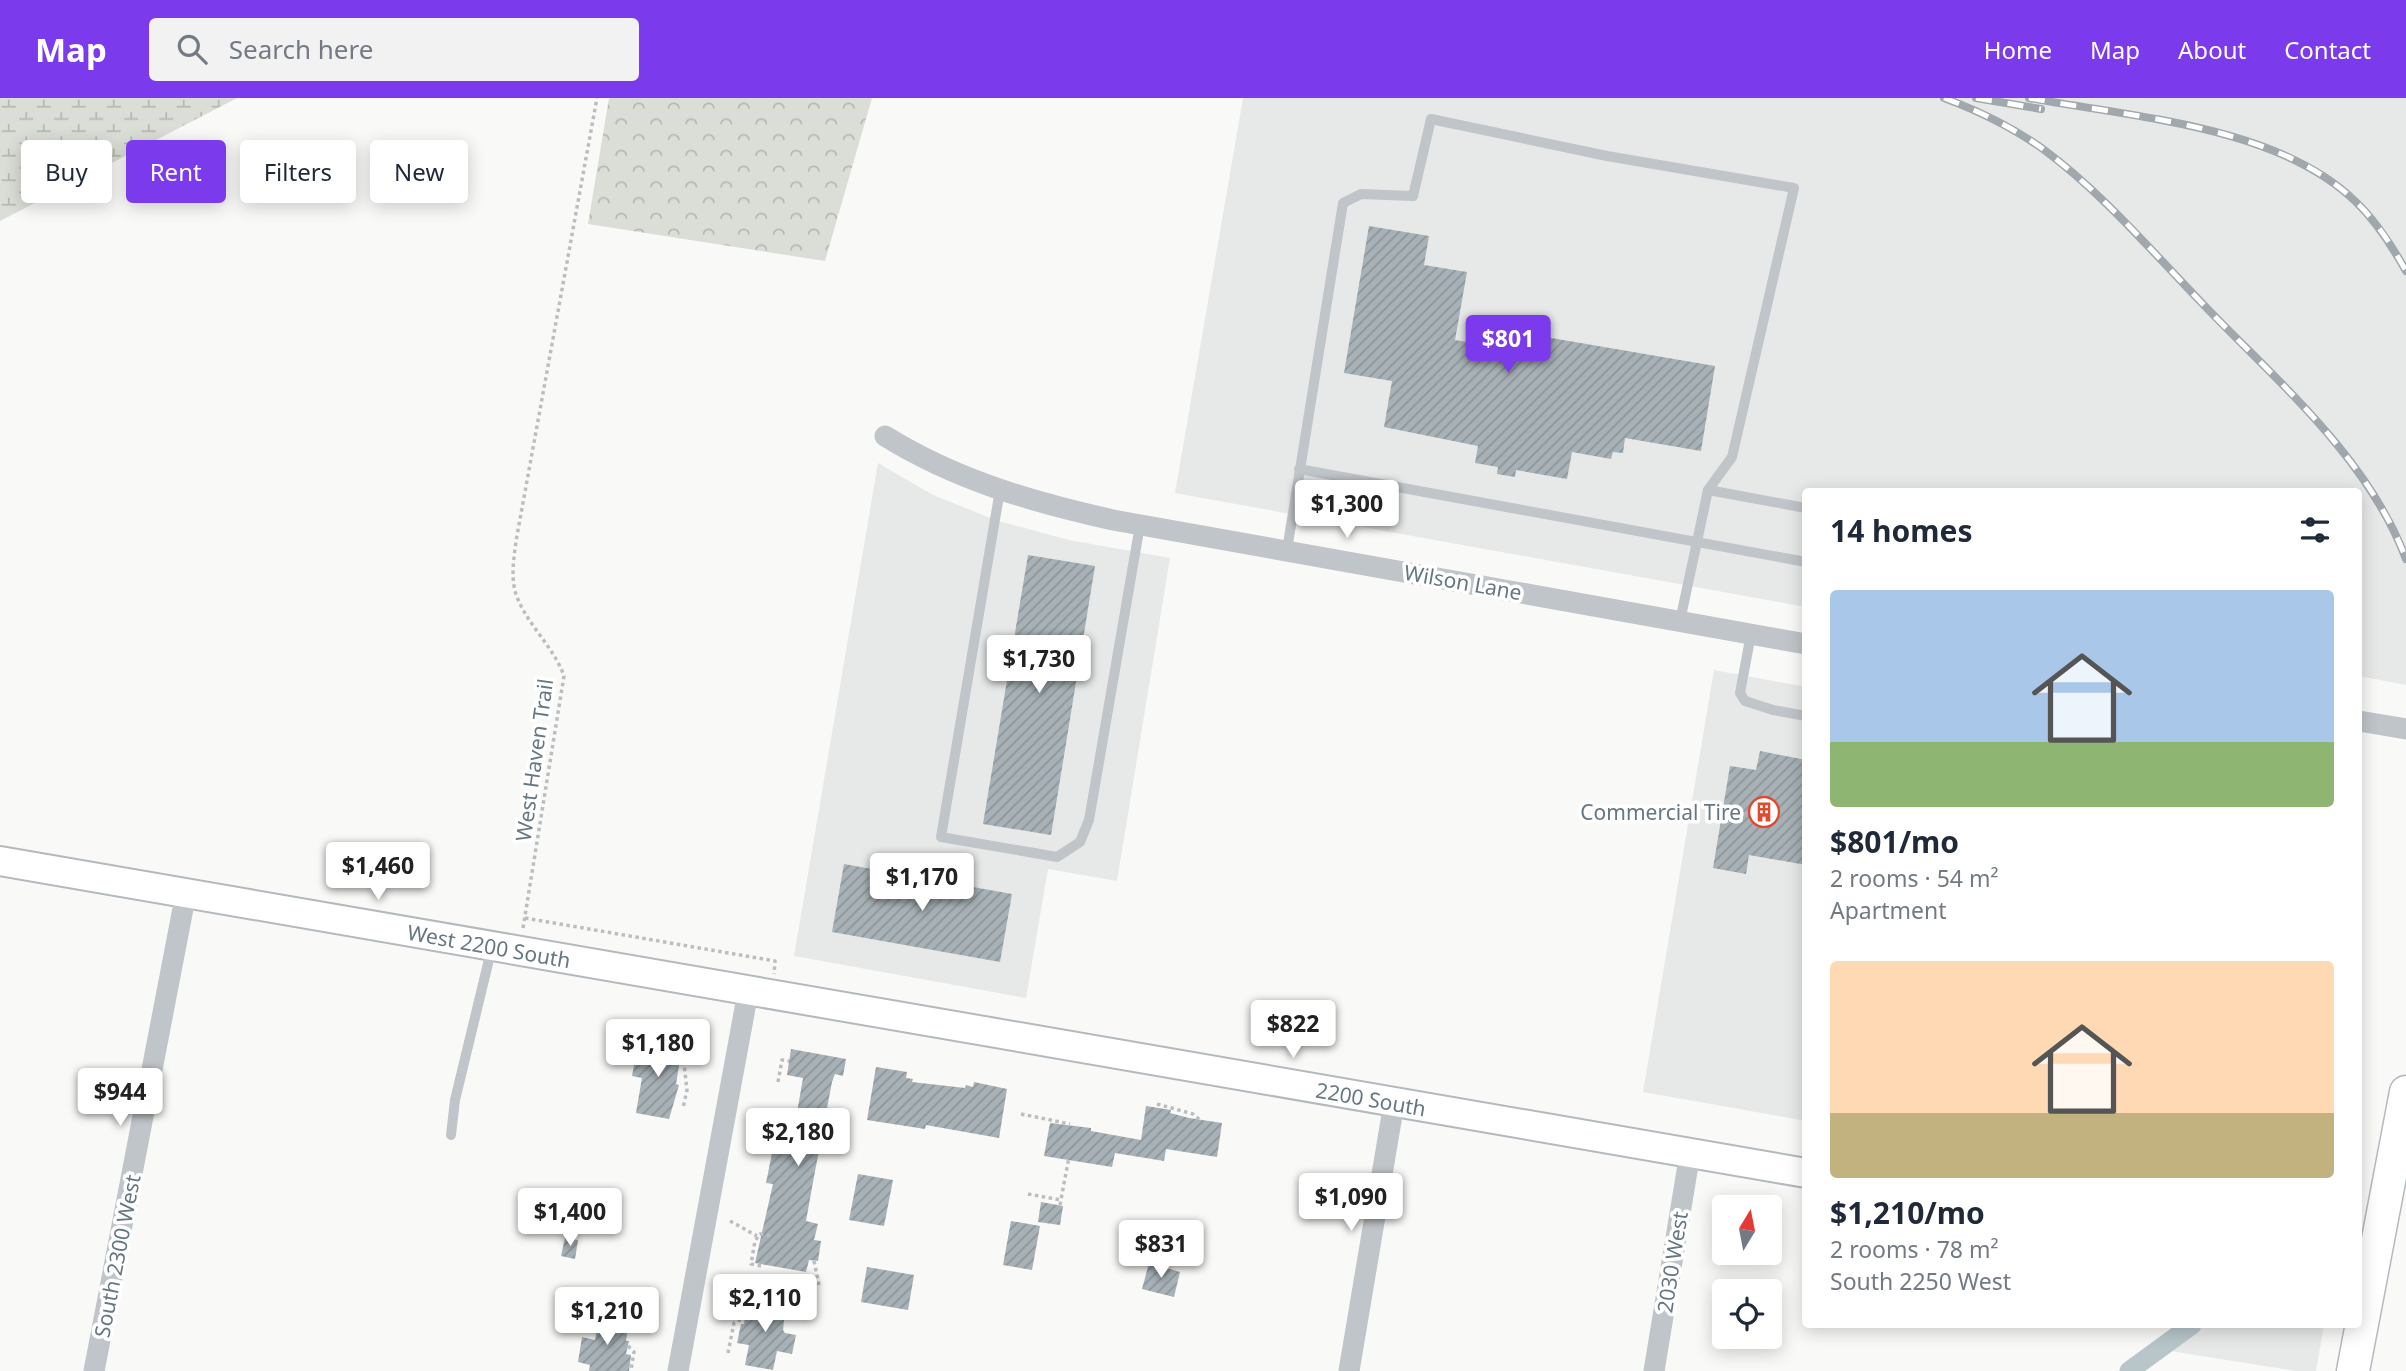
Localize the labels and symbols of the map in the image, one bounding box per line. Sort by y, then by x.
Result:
pin: $801 [1467,316,1549,375]
pin: $1,300 [1290,480,1404,540]
street label: Wilson Lane [1402,558,1524,606]
pin: $1,730 [982,636,1096,695]
street label: West Haven Trail [509,677,559,843]
building icon: Commercial Tire [1747,795,1781,829]
place label: Commercial Tire [1580,798,1741,826]
pin: $1,460 [321,842,435,902]
pin: $1,170 [865,854,979,913]
street label: West 2200 South [405,918,573,974]
pin: $822 [1252,1000,1334,1060]
pin: $1,180 [601,1020,715,1079]
pin: $944 [79,1068,161,1128]
street label: 2200 South [1314,1076,1428,1122]
pin: $2,180 [741,1108,855,1168]
street label: South 2300 West [87,1172,147,1340]
pin: $1,090 [1294,1174,1408,1233]
pin: $1,400 [513,1188,627,1248]
north arrow [1712,1195,1782,1265]
street label: 2030 West [1650,1209,1694,1315]
pin: $831 [1120,1220,1202,1280]
pin: $2,110 [708,1274,822,1334]
pin: $1,210 [550,1288,664,1347]

